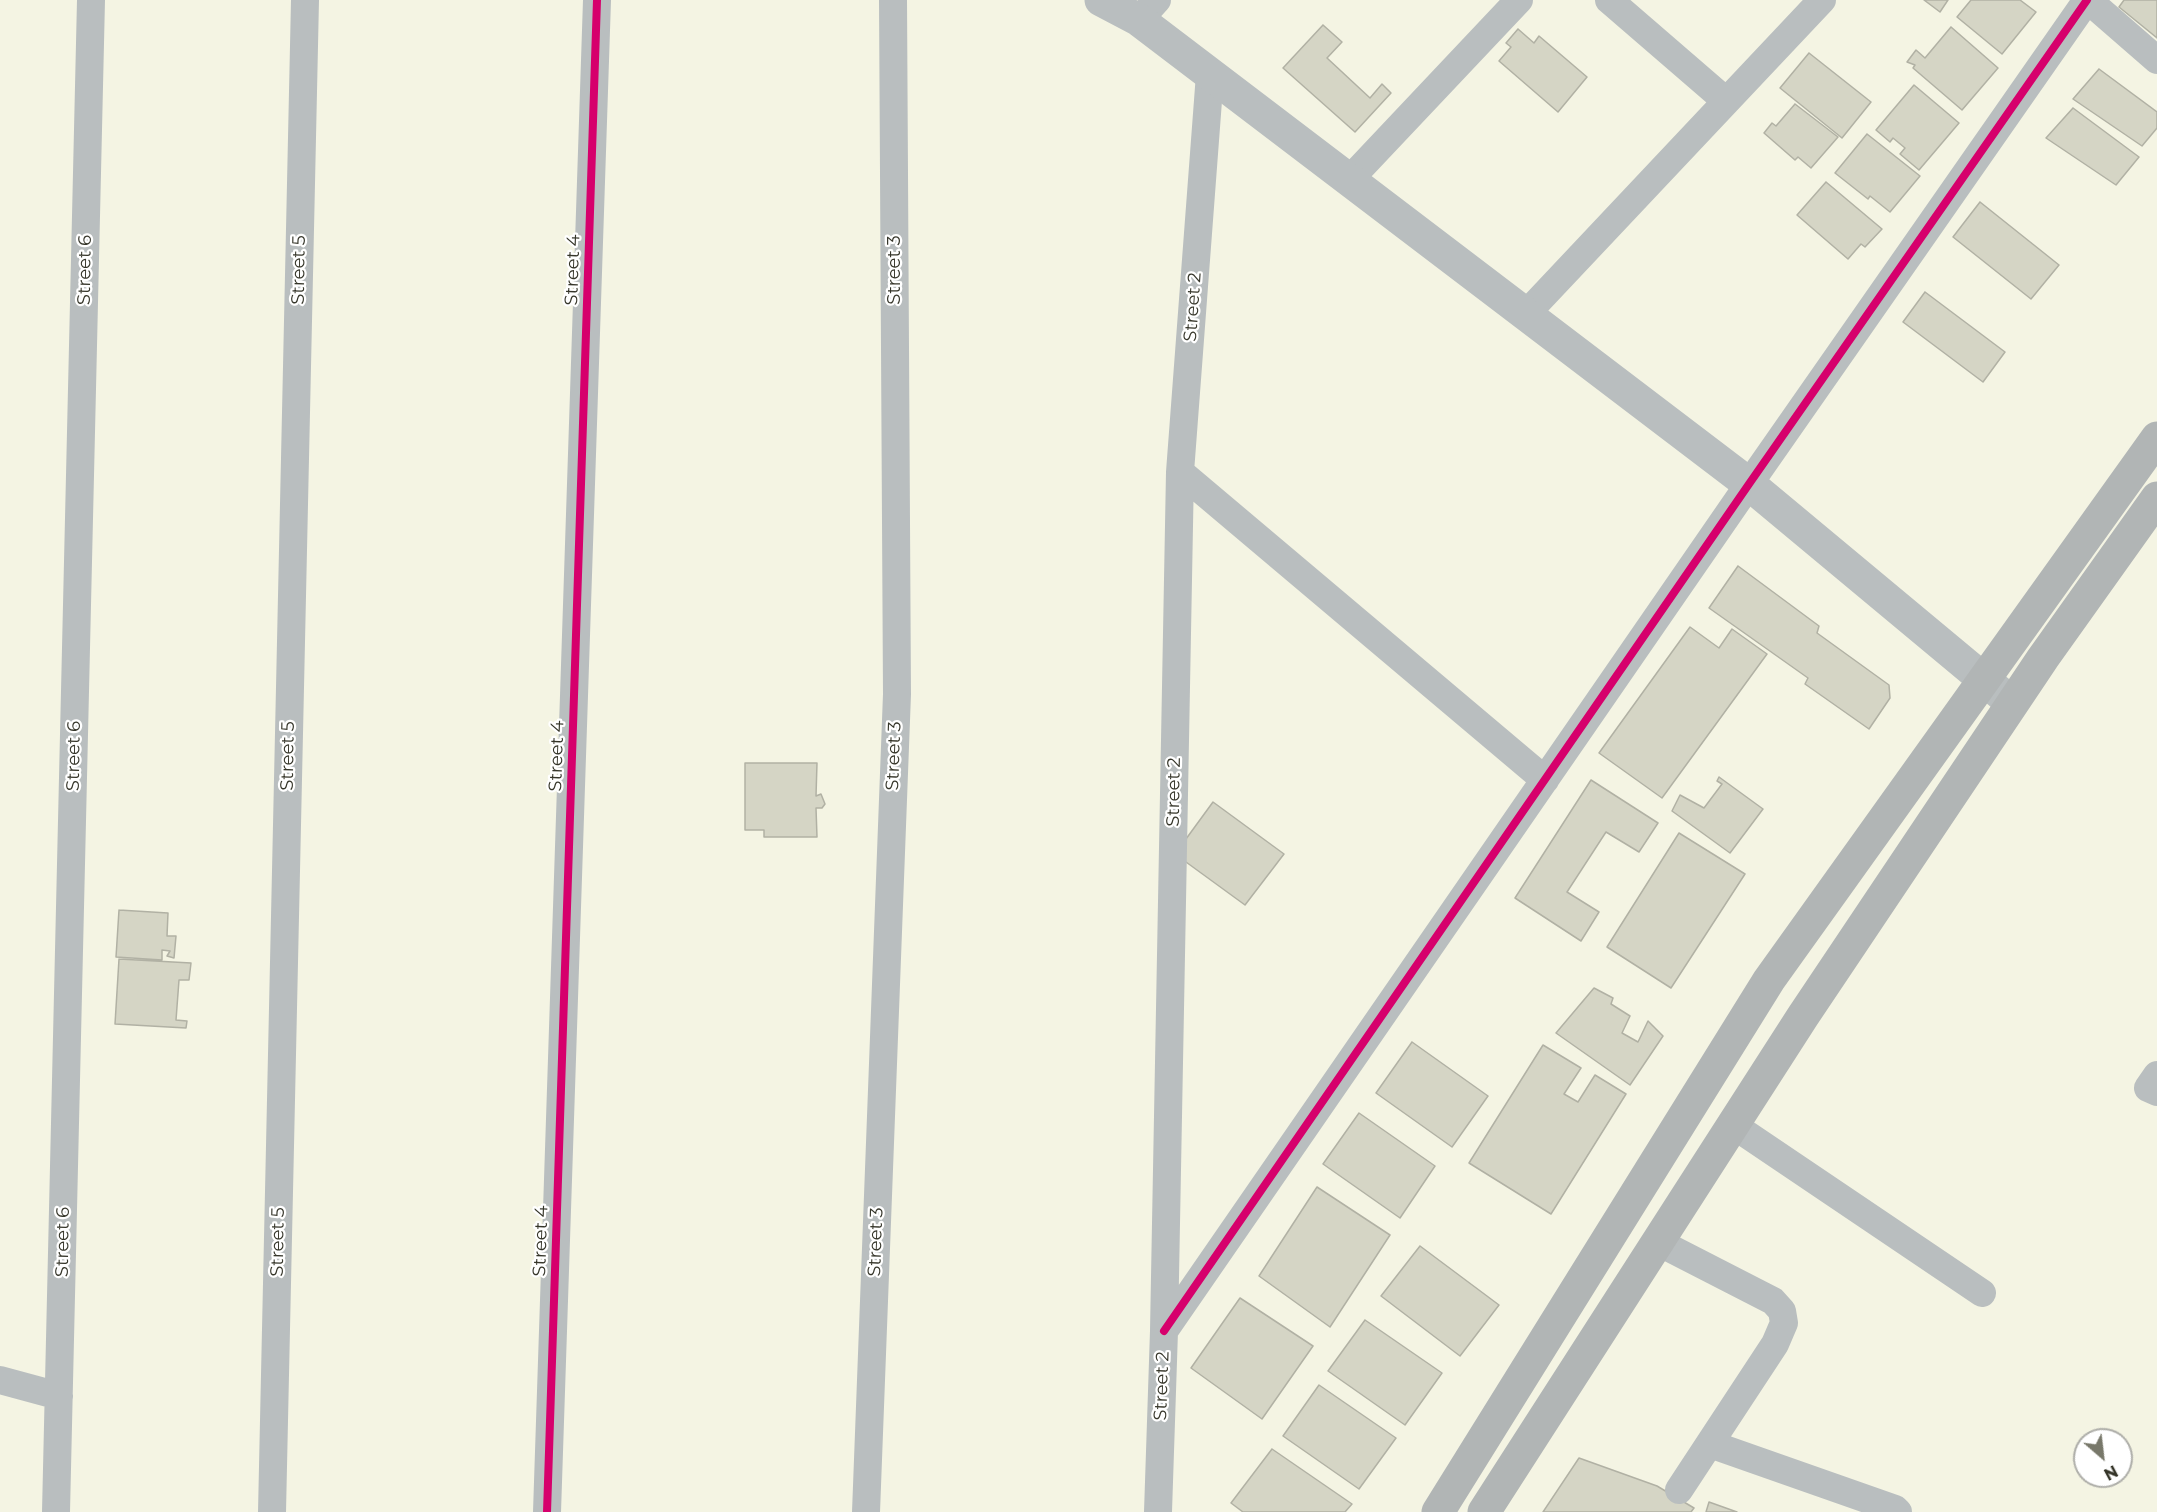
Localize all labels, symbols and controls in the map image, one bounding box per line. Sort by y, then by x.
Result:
street label: Street 4 [561,234,585,306]
street label: Street 6 [74,235,96,305]
street label: Street 5 [288,235,310,305]
street label: Street 3 [884,235,906,305]
street label: Street 2 [1180,272,1206,342]
street label: Street 4 [545,720,569,792]
street label: Street 6 [63,721,85,791]
street label: Street 5 [277,721,299,791]
street label: Street 3 [882,721,906,791]
street label: Street 2 [1163,757,1185,827]
street label: Street 4 [529,1205,553,1277]
street label: Street 6 [52,1207,74,1277]
street label: Street 5 [267,1207,289,1277]
street label: Street 3 [864,1207,888,1277]
street label: Street 2 [1150,1351,1174,1421]
north arrow [2073,1428,2133,1488]
text: N [2101,1461,2121,1484]

